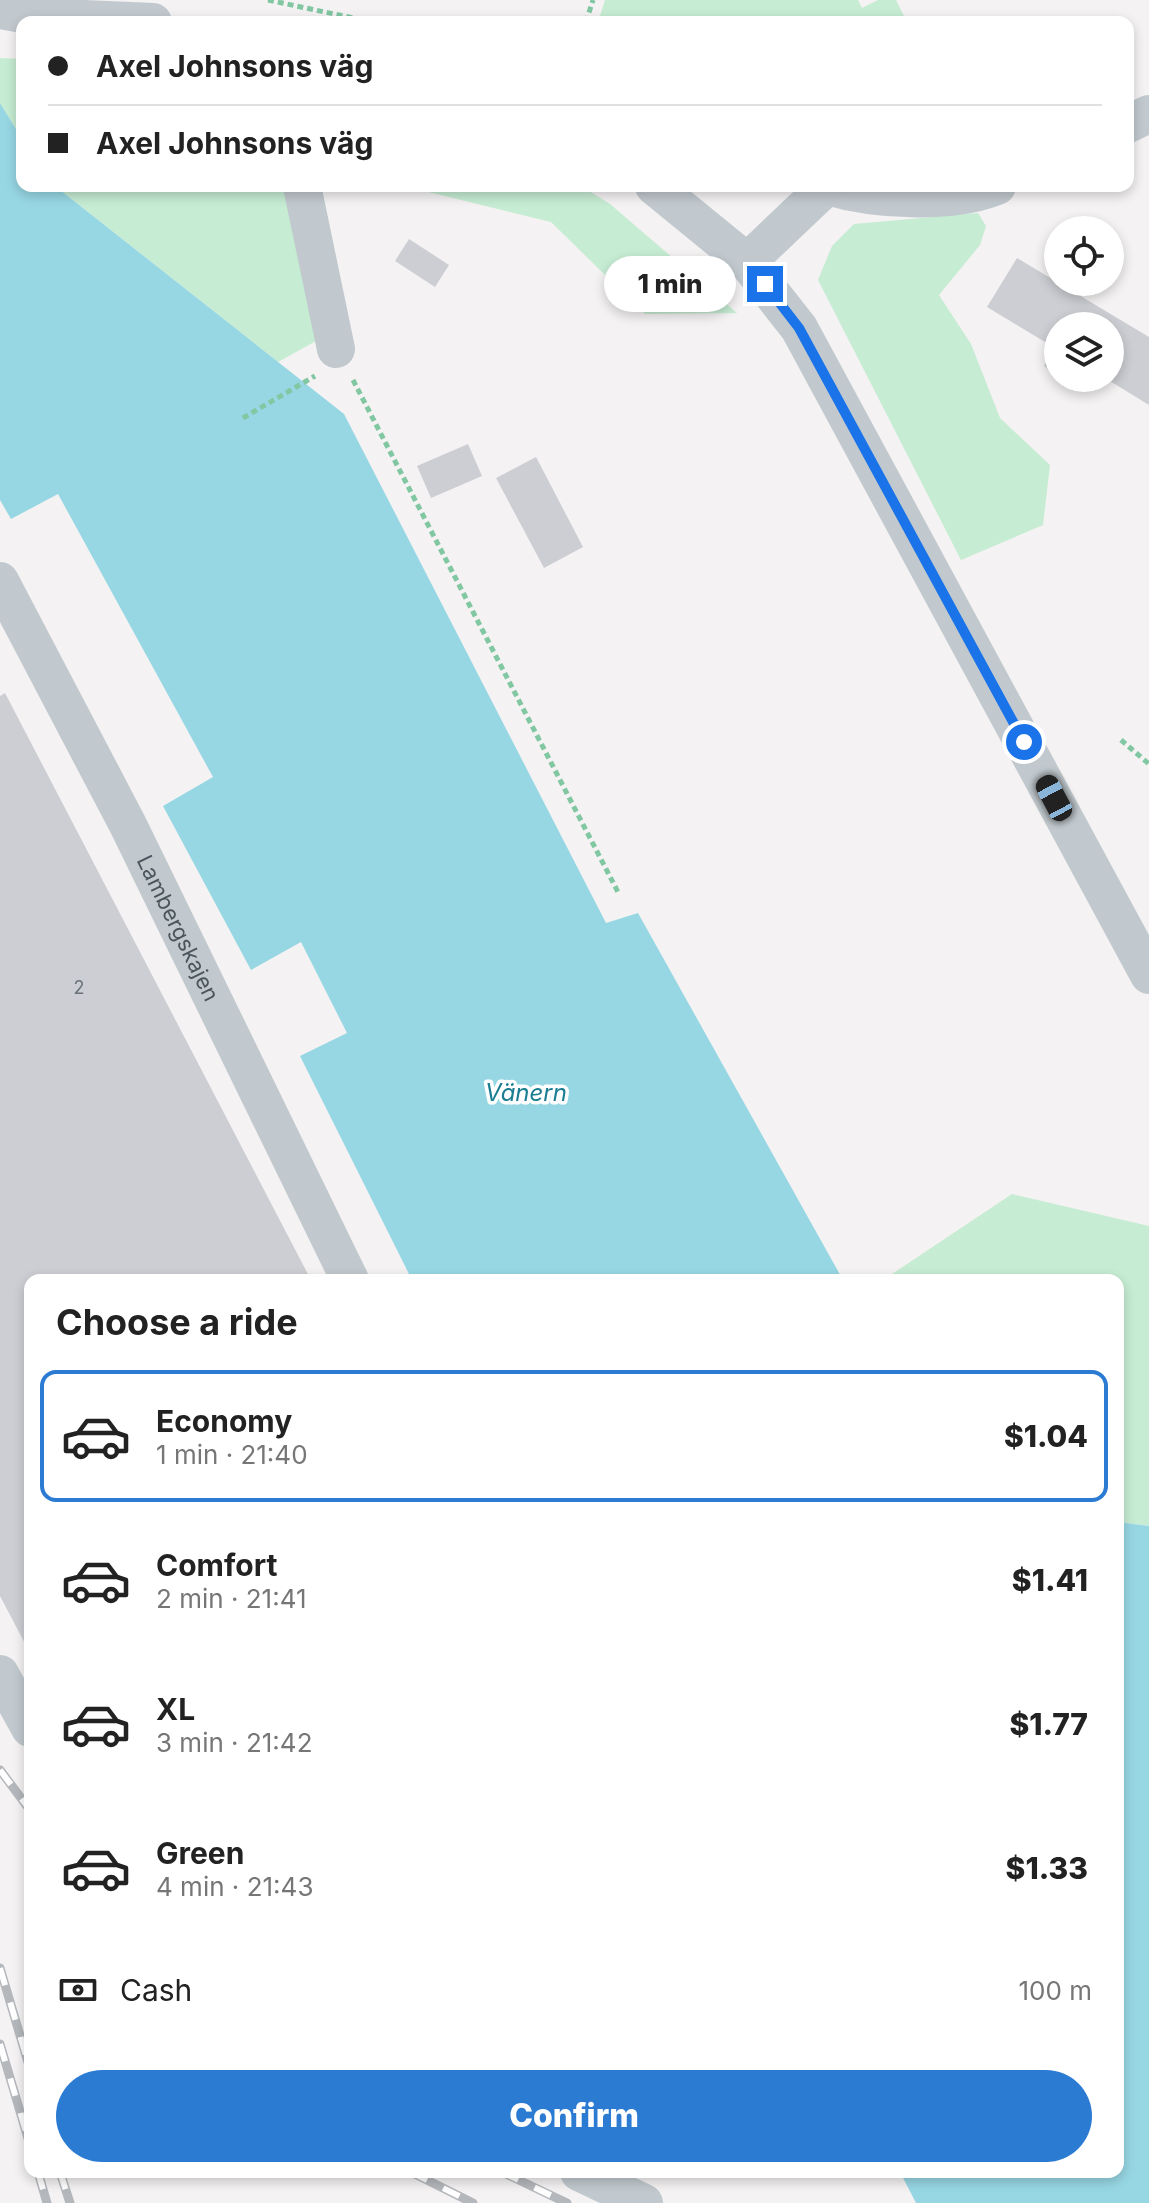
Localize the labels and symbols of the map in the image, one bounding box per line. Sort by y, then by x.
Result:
callout: 1 min [605,256,737,312]
route end [747,266,783,302]
route start [1006,724,1042,760]
car [1032,771,1076,825]
street label: Lambergskajen [132,851,225,1005]
house number: 2 [74,977,84,998]
water label: Vänern [485,1078,567,1107]

